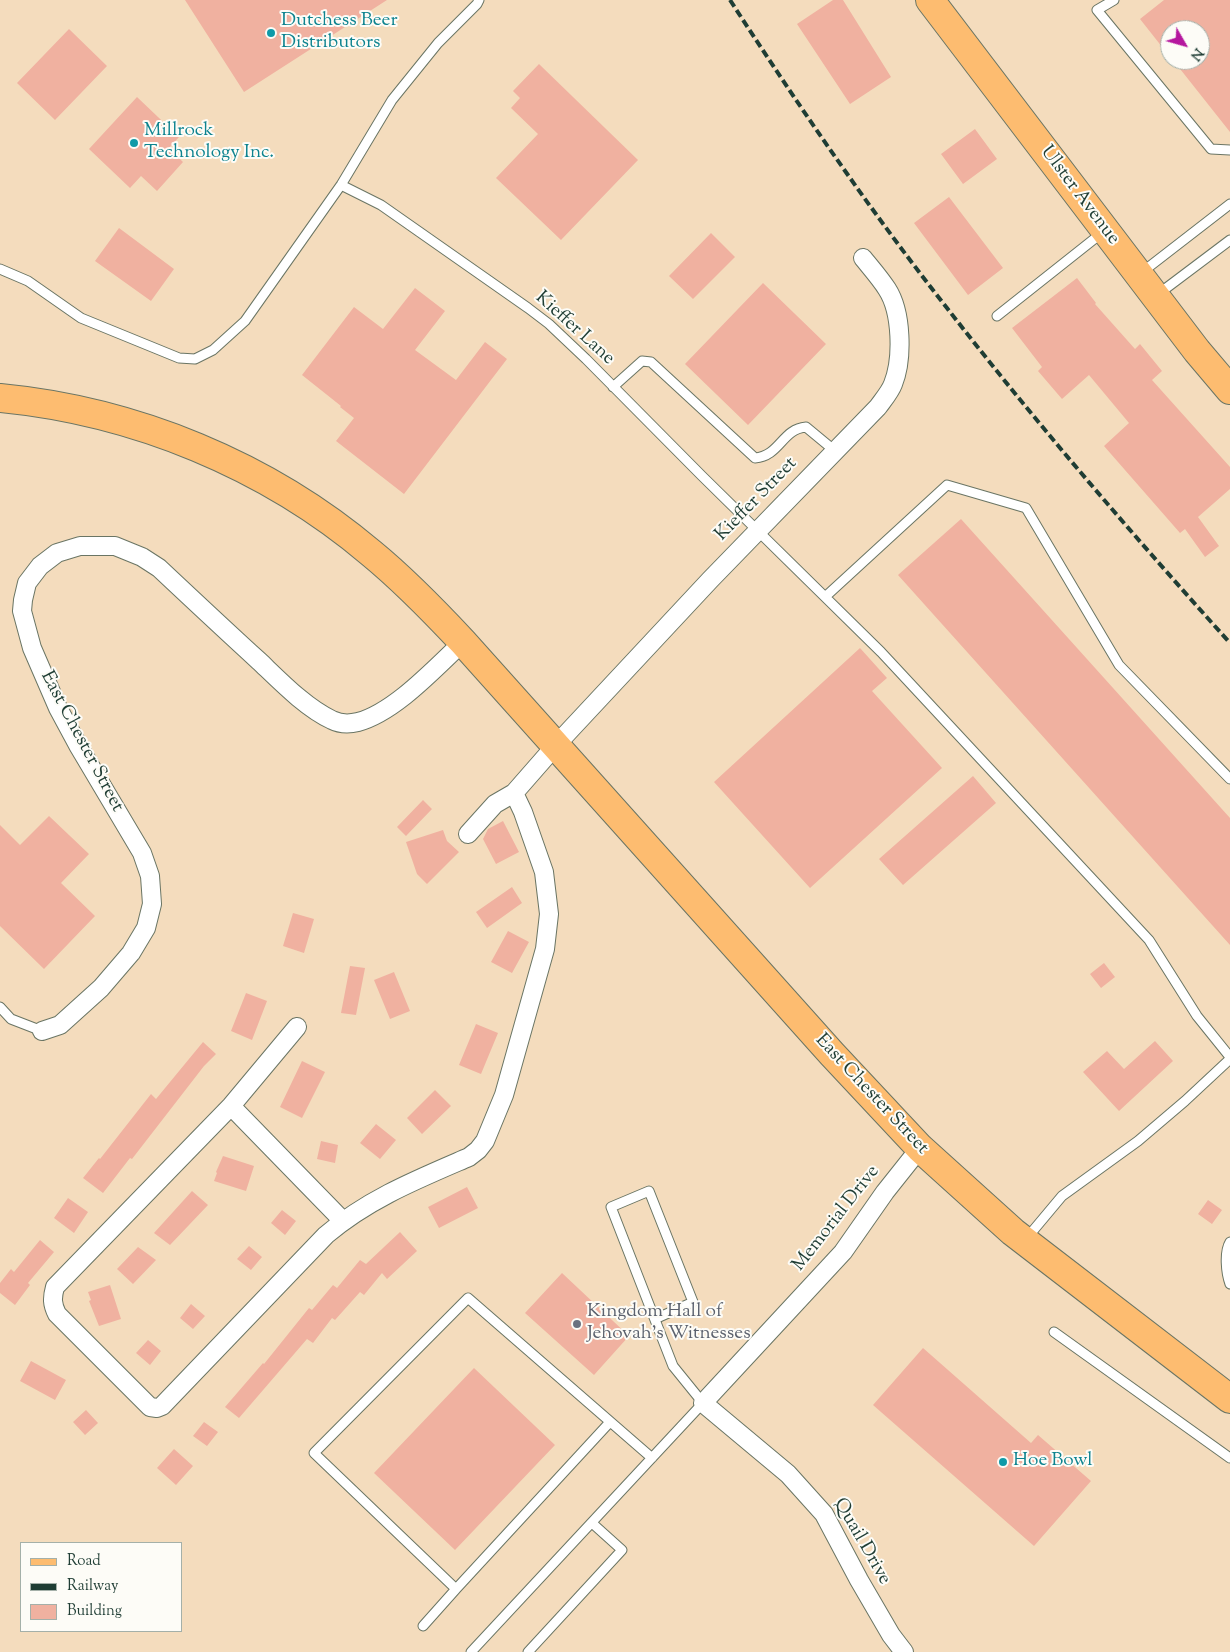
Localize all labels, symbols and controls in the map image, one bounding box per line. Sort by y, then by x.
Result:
place label: Dutchess Beer Distributors [281,11,398,55]
north arrow [1160,20,1210,70]
marker: Dutchess Beer Distributors [265,27,277,39]
text: N [1185,43,1207,64]
place label: Millrock Technology Inc. [144,121,274,165]
marker: Millrock Technology Inc. [128,137,140,149]
street label: Ulster Avenue [1034,142,1124,250]
street label: Kieffer Lane [530,287,618,371]
street label: Kieffer Street [711,453,803,547]
street label: East Chester Street [34,668,128,816]
street label: East Chester Street [809,1030,933,1160]
street label: Memorial Drive [789,1161,885,1277]
place label: Kingdom Hall of Jehovah's Witnesses [587,1302,751,1346]
marker: Kingdom Hall of Jehovah's Witnesses [571,1318,583,1330]
place label: Hoe Bowl [1013,1451,1093,1473]
marker: Hoe Bowl [997,1456,1009,1468]
street label: Quail Drive [827,1495,895,1589]
legend [20,1542,182,1632]
text: Road [67,1551,101,1572]
text: Railway [67,1576,118,1597]
text: Building [67,1601,122,1622]

